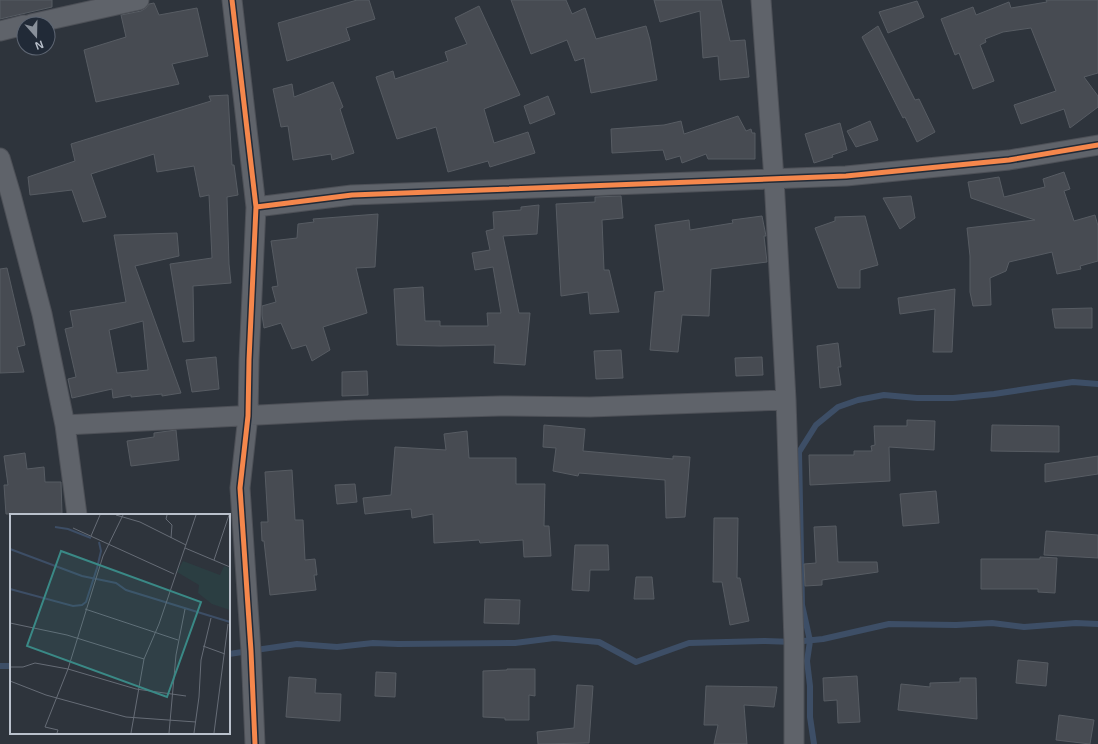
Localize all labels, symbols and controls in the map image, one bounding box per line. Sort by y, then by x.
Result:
north arrow [16,16,56,56]
text: N [34,38,45,52]
inset map [10,514,230,734]

